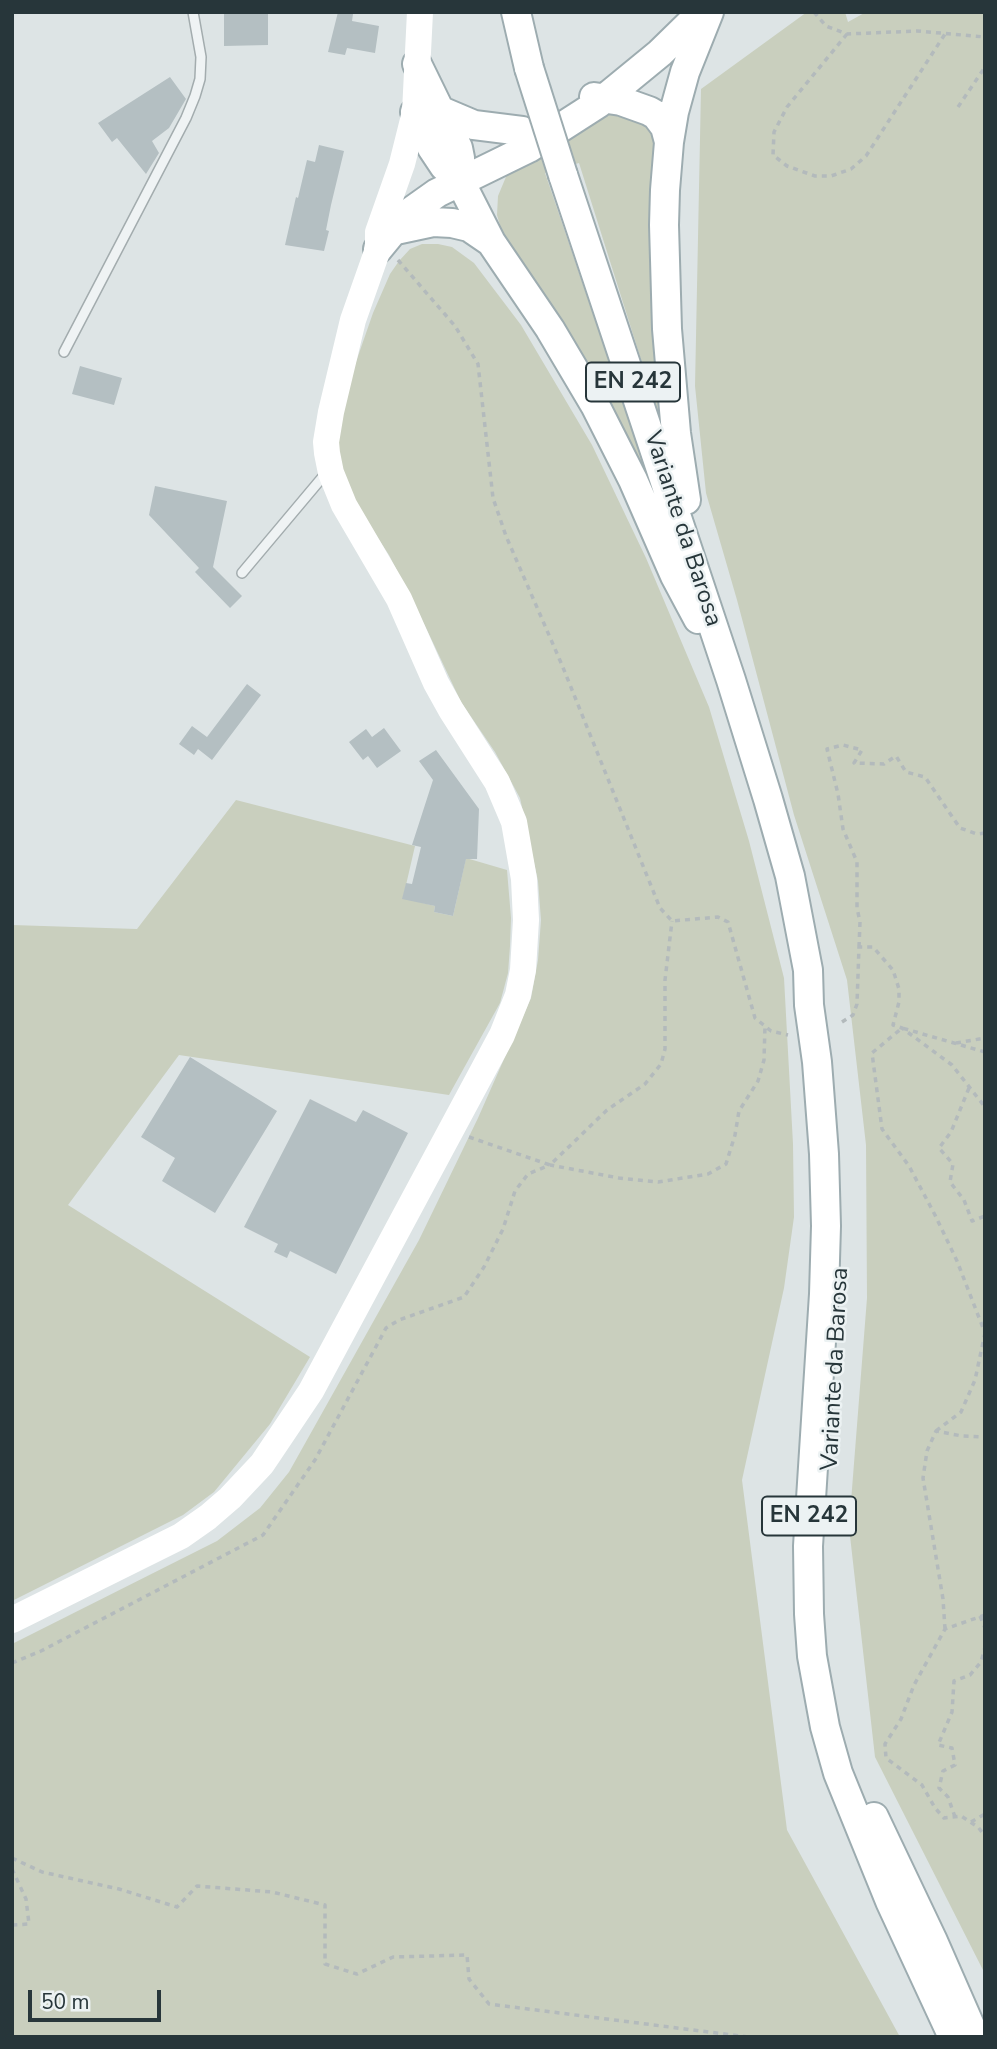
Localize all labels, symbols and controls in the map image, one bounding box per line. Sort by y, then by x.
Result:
road number: EN 242 [586,362,680,402]
street label: Variante da Barosa [637,428,727,630]
street label: Variante da Barosa [816,1267,856,1471]
road number: EN 242 [762,1497,856,1536]
scale bar [32,1976,164,2020]
text: 50 m [41,1988,90,2016]

